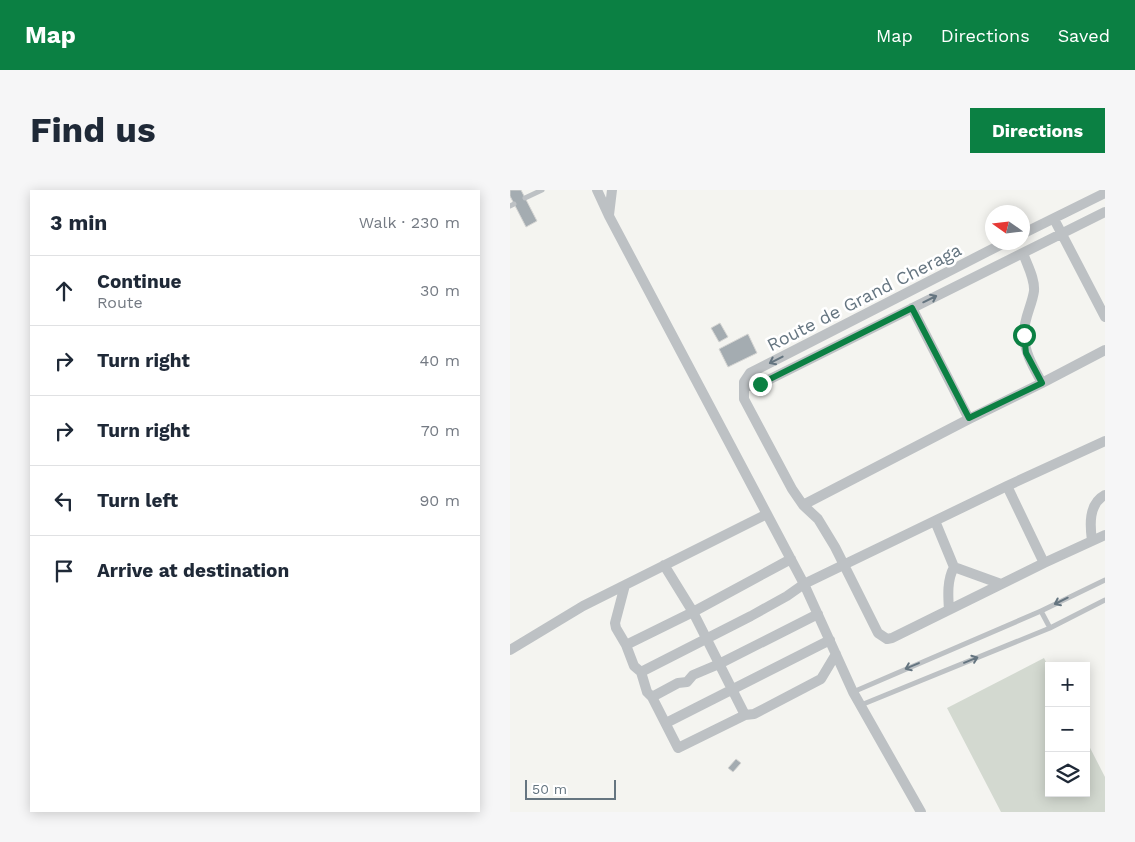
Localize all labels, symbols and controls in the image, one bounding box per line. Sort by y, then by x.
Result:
text: Map [25,21,76,49]
text: Map [876,25,913,46]
text: Directions [941,25,1030,46]
text: Saved [1058,25,1110,46]
button: Directions [970,108,1105,153]
text: Find us [30,109,156,151]
north arrow [985,205,1030,250]
text: 3 min [50,210,107,235]
text: Walk · 230 m [359,213,460,232]
street label: Route de Grand Cheraga [763,239,965,355]
text: Continue [97,270,181,293]
icon: ahead [50,277,78,305]
text: 30 m [420,281,460,300]
text: Route [97,293,143,312]
one-way arrow [922,294,937,303]
route start [1013,324,1036,347]
icon: right [50,347,78,375]
text: Turn right [97,349,190,372]
text: 40 m [420,351,460,370]
one-way arrow [769,356,784,365]
route end [749,373,772,396]
icon: right [50,417,78,445]
text: Turn right [97,419,190,442]
text: 70 m [421,421,460,440]
icon: left [50,487,78,515]
text: Turn left [97,489,178,512]
text: 90 m [419,491,460,510]
icon: arrive [50,557,78,585]
text: Arrive at destination [97,559,289,582]
one-way arrow [1054,597,1069,606]
one-way arrow [963,655,978,664]
one-way arrow [905,662,920,672]
map controls [1045,662,1090,797]
button: + [1045,662,1090,707]
button: − [1045,707,1090,752]
button: layers [1045,752,1090,797]
scale bar [525,777,616,800]
text: 50 m [532,781,567,797]

